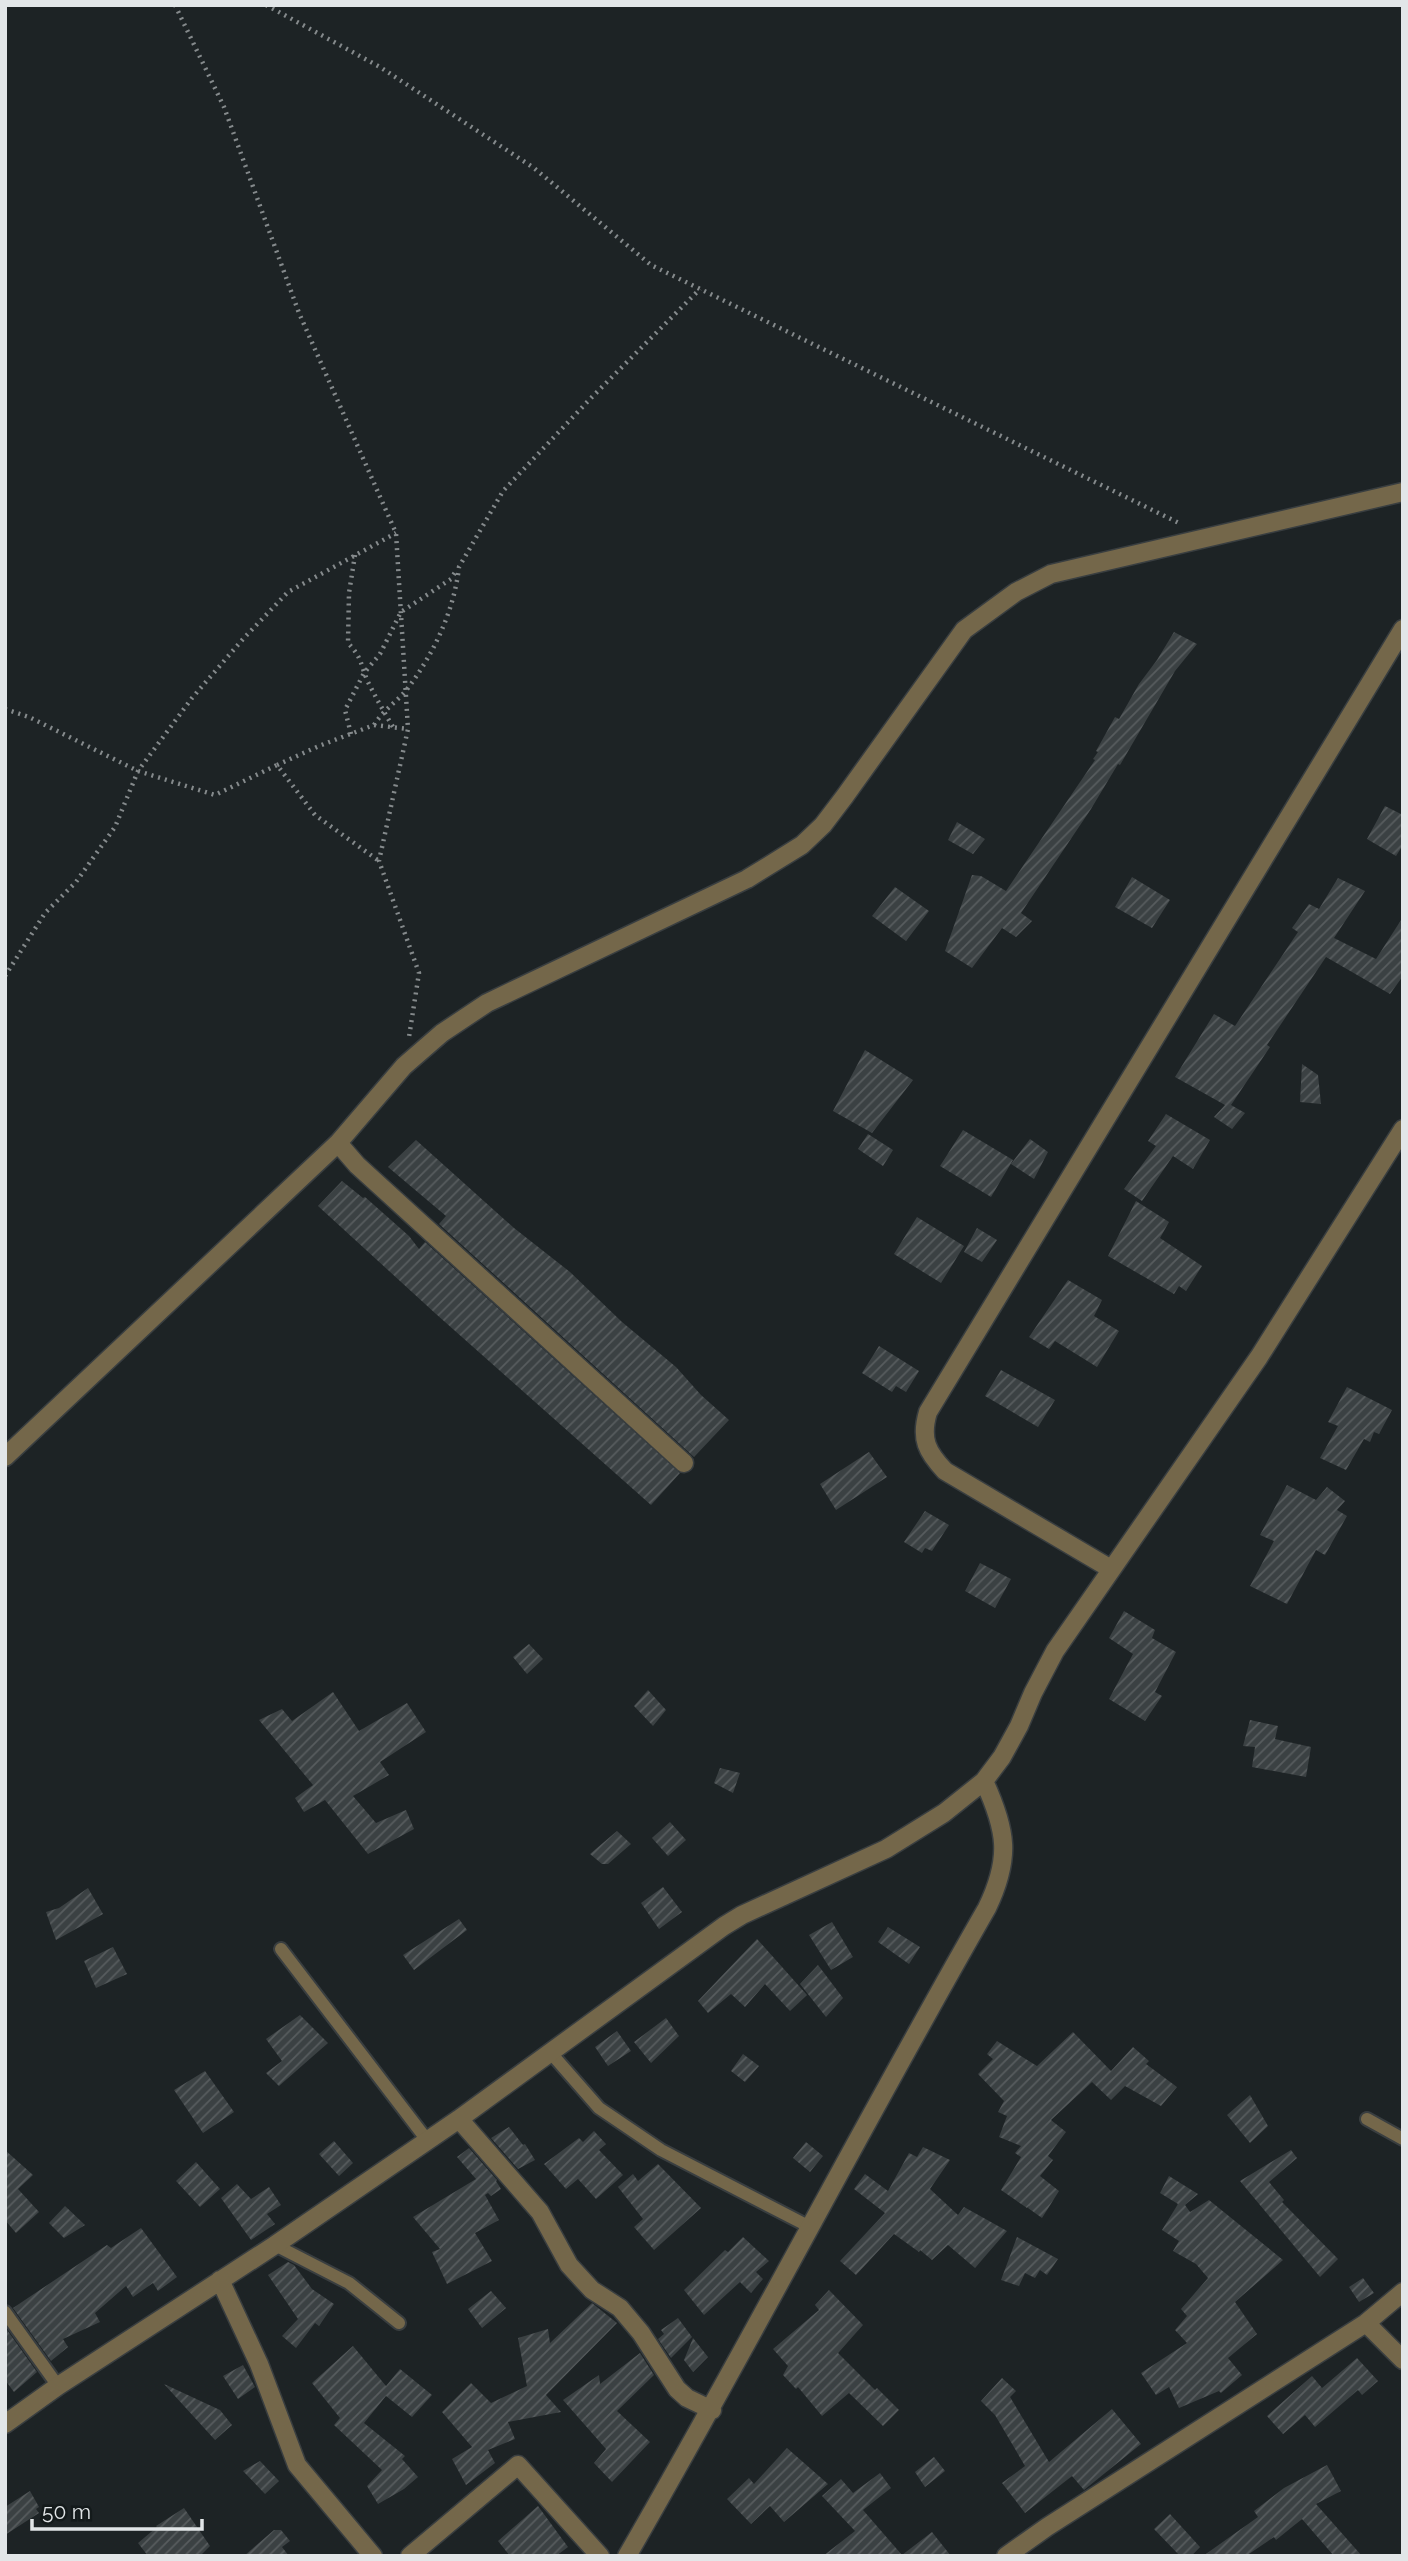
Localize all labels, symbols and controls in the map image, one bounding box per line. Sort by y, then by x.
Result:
scale bar [32,2488,201,2532]
text: 50 m [42,2499,91,2524]

